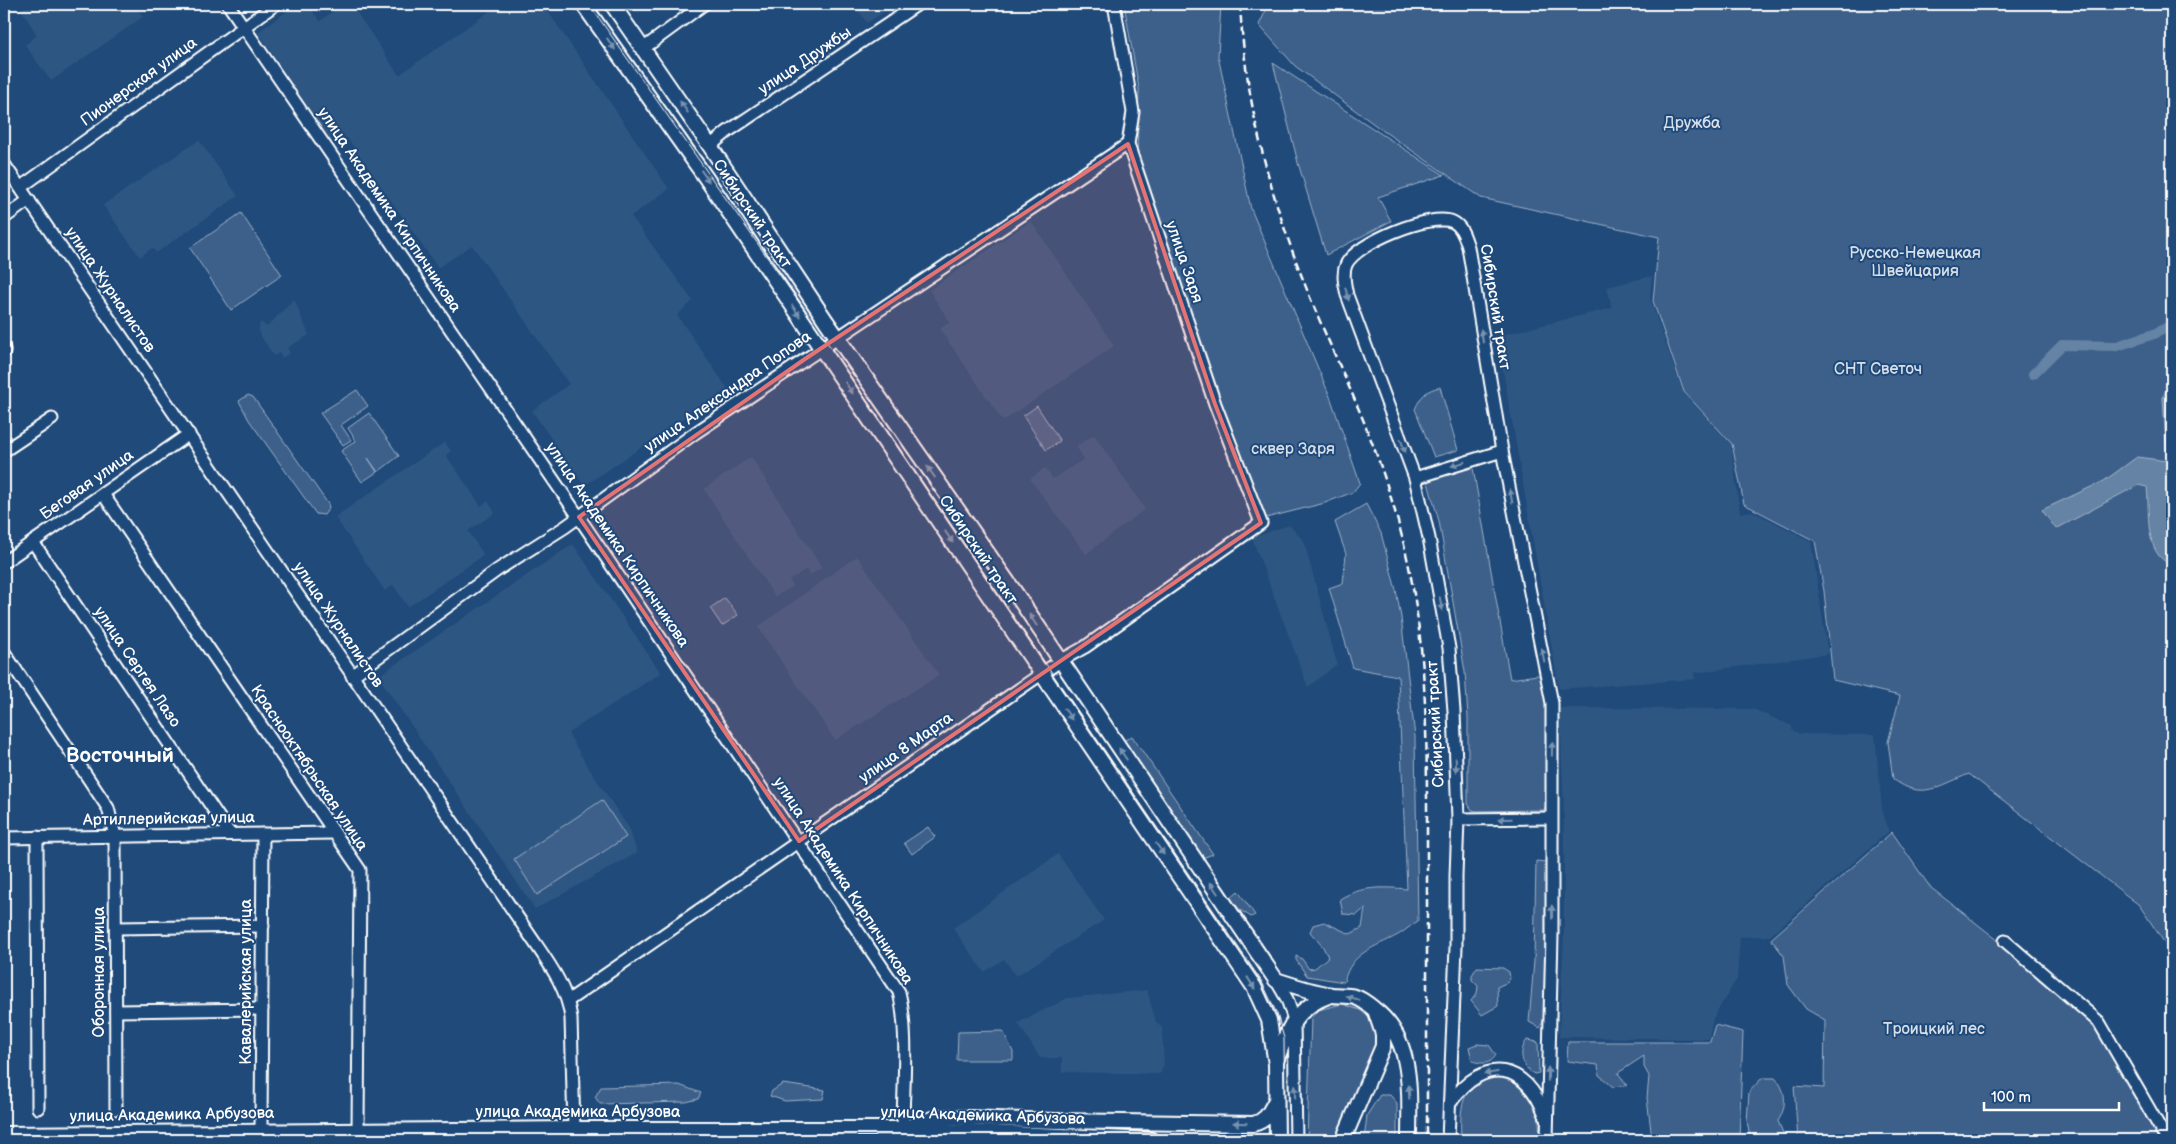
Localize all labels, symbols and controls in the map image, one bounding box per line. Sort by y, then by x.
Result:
street label: улица Дружбы [755,23,855,99]
street label: Пионерская улица [77,33,201,131]
one-way arrow [606,37,616,50]
one-way arrow [679,100,689,113]
street label: улица Академика Кирпичникова [313,104,465,317]
park label: Дружба [1663,114,1721,133]
street label: Сибирский тракт [709,156,796,272]
one-way arrow [700,169,710,183]
street label: улица Заря [1161,219,1207,306]
street label: улица Журналистов [61,224,159,357]
street label: Сибирский тракт [1476,243,1514,372]
park label: Русско-Немецкая Швейцария [1849,244,1981,281]
one-way arrow [1343,286,1351,301]
one-way arrow [791,304,801,317]
street label: улица Александра Попова [641,327,815,457]
one-way arrow [1478,327,1486,343]
park label: СНТ Светоч [1834,360,1922,379]
one-way arrow [844,381,854,394]
street label: улица Академика Кирпичникова [541,439,693,652]
one-way arrow [1399,439,1407,454]
park label: сквер Заря [1251,440,1335,459]
street label: Беговая улица [37,446,138,524]
one-way arrow [1451,461,1466,469]
one-way arrow [926,466,936,479]
one-way arrow [1507,488,1515,503]
street label: Сибирский тракт [935,492,1022,608]
one-way arrow [944,530,954,544]
street label: улица Журналистов [289,559,387,692]
one-way arrow [1437,596,1445,612]
street label: улица Сергея Лазо [90,603,184,731]
one-way arrow [1029,614,1038,627]
one-way arrow [1539,647,1547,663]
street label: Сибирский тракт [1423,659,1449,788]
street label: Краснооктябрьская улица [246,681,372,855]
street label: улица 8 Марта [855,708,957,787]
one-way arrow [1064,708,1073,721]
one-way arrow [1548,741,1556,757]
district label: Восточный [66,743,174,768]
one-way arrow [1118,747,1128,760]
one-way arrow [1453,758,1461,774]
street label: улица Академика Кирпичникова [769,774,918,989]
street label: Артиллерийская улица [82,808,256,830]
one-way arrow [1496,815,1512,823]
one-way arrow [1155,842,1165,856]
one-way arrow [1209,882,1219,895]
street label: Кавалерийская улица [237,899,256,1065]
one-way arrow [1548,903,1556,919]
street label: Оборонная улица [90,906,109,1038]
one-way arrow [1247,976,1256,990]
one-way arrow [1346,993,1361,1001]
park label: Троицкий лес [1883,1020,1985,1039]
one-way arrow [1544,1066,1552,1082]
one-way arrow [1482,1069,1498,1077]
scale bar [1984,1079,2118,1111]
one-way arrow [1291,1083,1299,1099]
one-way arrow [1404,1083,1412,1099]
text: 100 m [1991,1088,2031,1107]
street label: улица Академика Арбузова [476,1103,681,1122]
street label: улица Академика Арбузова [880,1103,1086,1129]
street label: улица Академика Арбузова [69,1104,275,1126]
one-way arrow [1232,1119,1248,1127]

